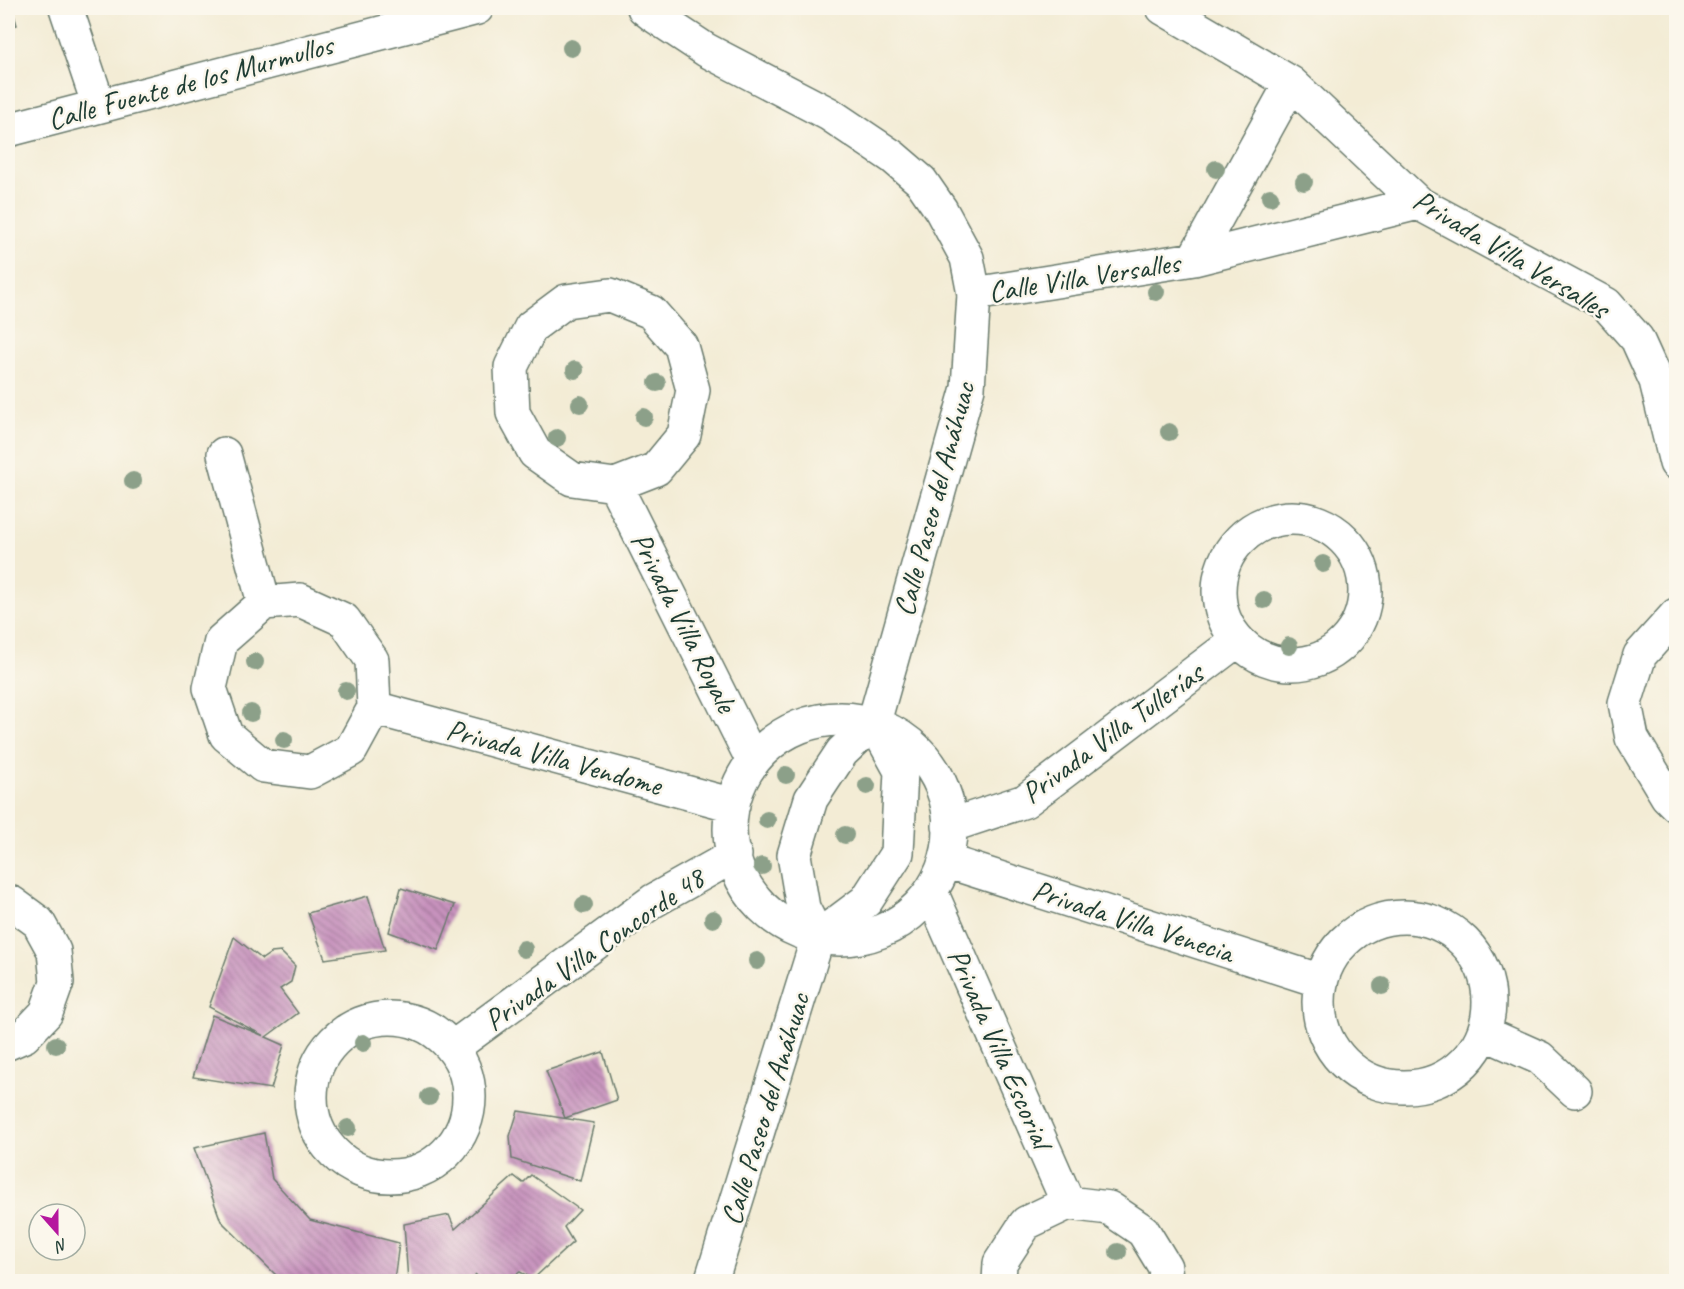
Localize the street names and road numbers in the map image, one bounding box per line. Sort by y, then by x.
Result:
street label: Calle Fuente de los Murmullos [43,25,339,138]
street label: Privada Villa Versalles [1406,181,1618,329]
street label: Calle Villa Versalles [986,243,1185,311]
street label: Calle Paseo del Anáhuac [885,377,984,620]
street label: Privada Villa Royale [622,526,747,720]
street label: Privada Villa Tullerías [1014,653,1213,812]
street label: Privada Villa Vendome [442,710,668,805]
street label: Privada Villa Concorde 48 [477,857,713,1039]
street label: Privada Villa Venecia [1028,871,1241,972]
street label: Privada Villa Escorial [939,942,1063,1158]
street label: Calle Paseo del Anáhuac [712,987,819,1229]

